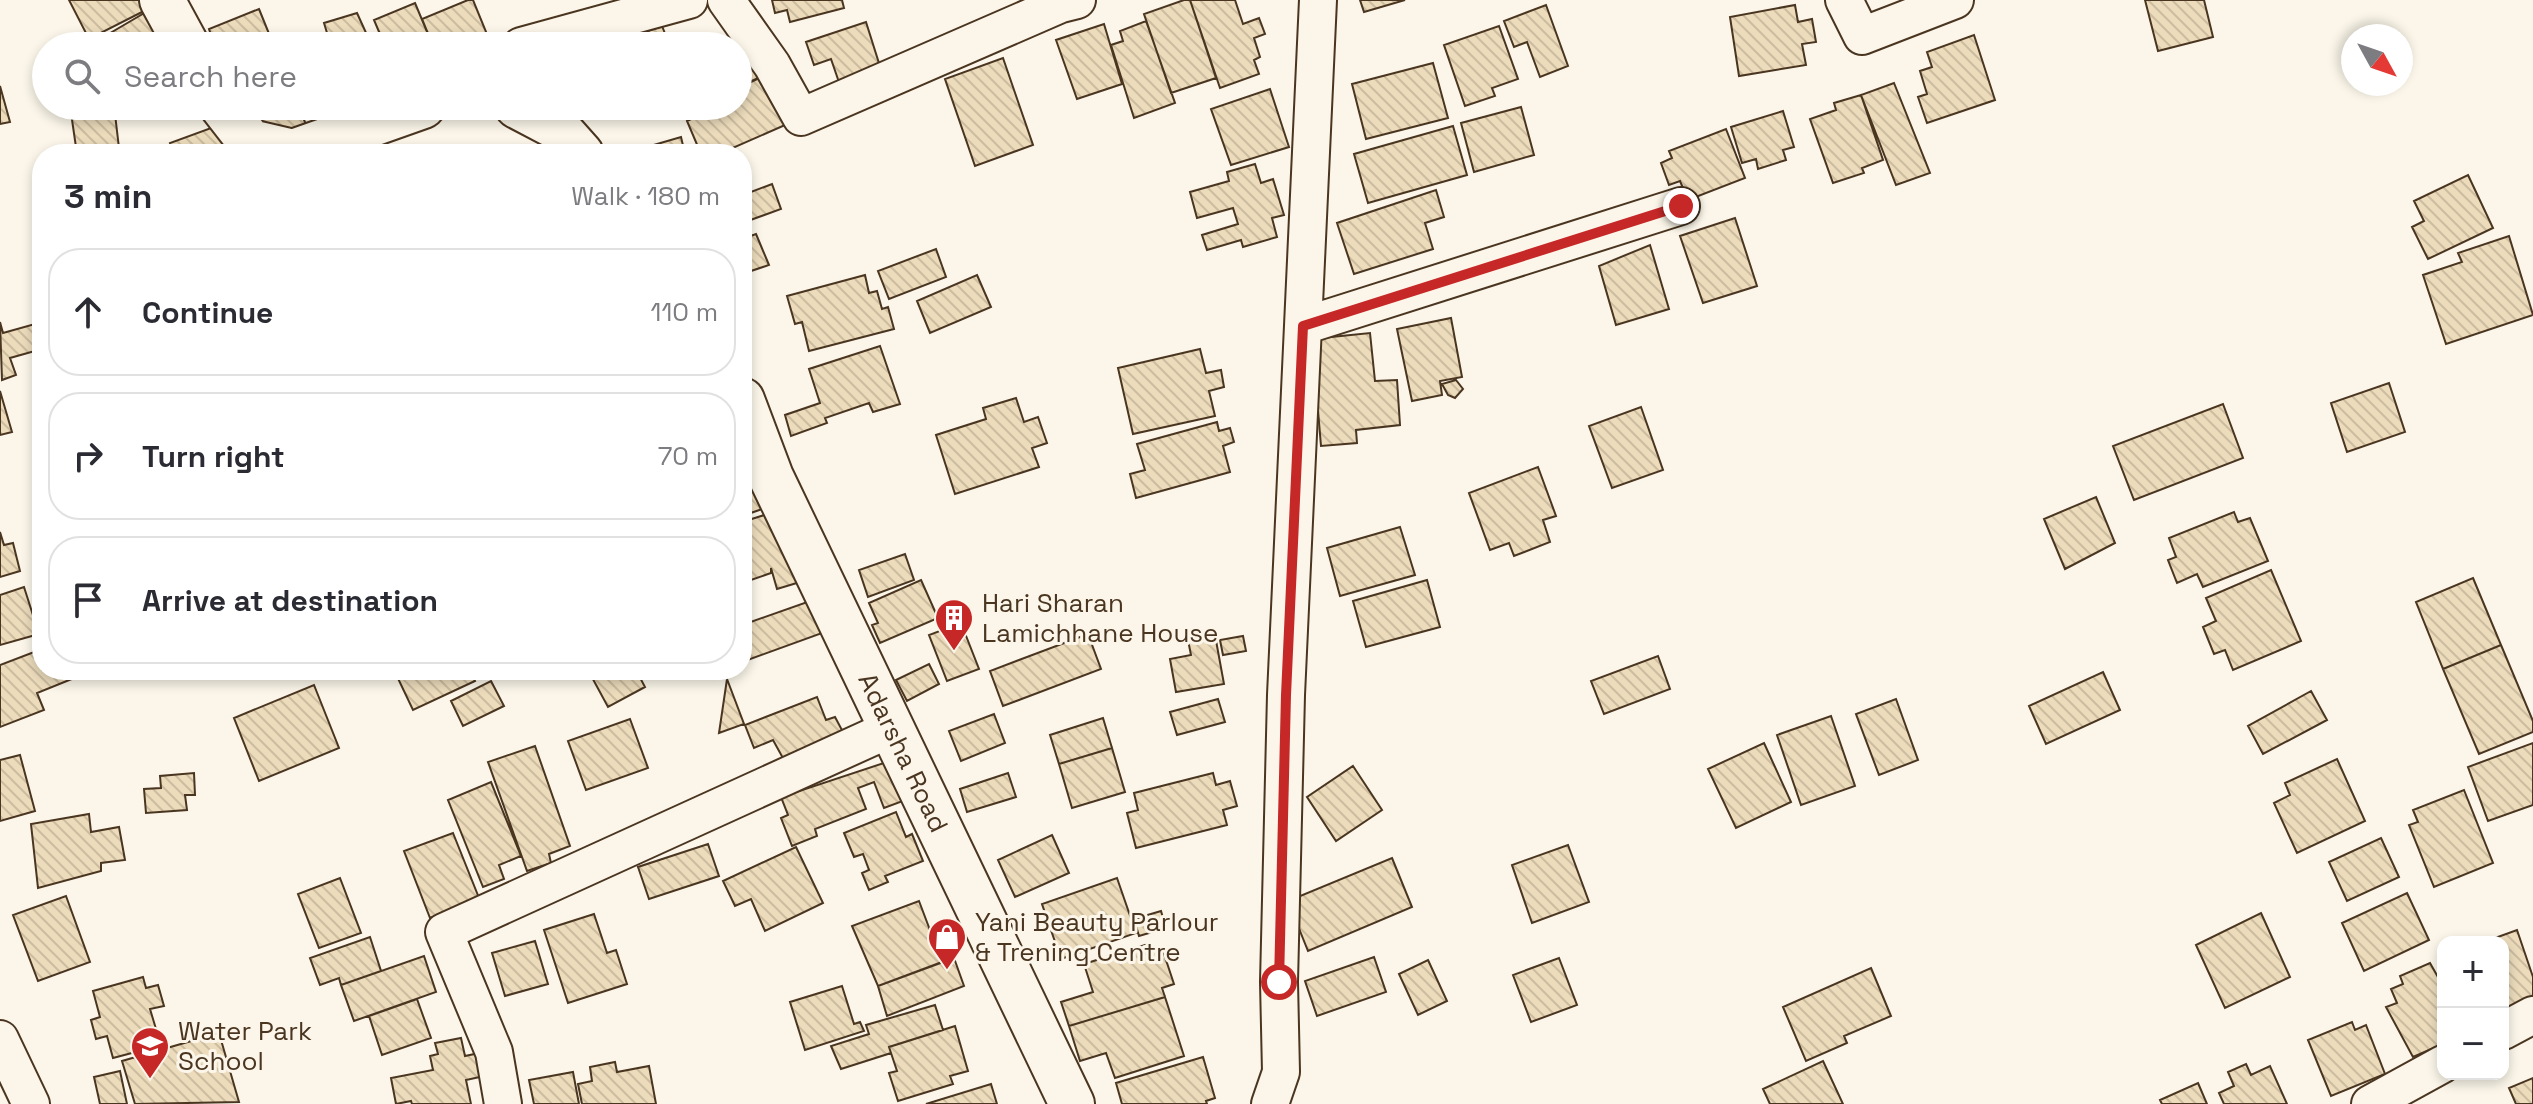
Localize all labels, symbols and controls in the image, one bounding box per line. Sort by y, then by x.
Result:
north arrow [2341,24,2413,96]
search box [32,32,752,120]
icon: search [60,54,104,98]
text: Search here [124,57,297,96]
text: 3 min [64,175,152,218]
text: Walk · 180 m [571,179,720,213]
route end [1663,188,1699,224]
icon: ahead [66,290,110,334]
text: Continue [142,293,273,332]
text: 110 m [651,295,718,329]
icon: right [66,434,110,478]
text: Turn right [142,437,285,476]
text: 70 m [658,439,718,473]
icon: arrive [66,578,110,622]
text: Arrive at destination [142,581,438,620]
place label: Hari Sharan Lamichhane House [982,586,1218,650]
building icon: Hari Sharan Lamichhane House [933,597,975,652]
street label: Adarsha Road [851,667,956,838]
place label: Yani Beauty Parlour & Trening Centre [975,905,1219,969]
shop icon: Yani Beauty Parlour & Trening Centre [926,916,968,971]
map controls [2437,936,2509,1080]
button: + [2437,936,2509,1008]
route start [1261,964,1297,1000]
button: − [2437,1008,2509,1080]
place label: Water Park School [178,1014,312,1078]
school or university icon: Water Park School [129,1025,171,1080]

